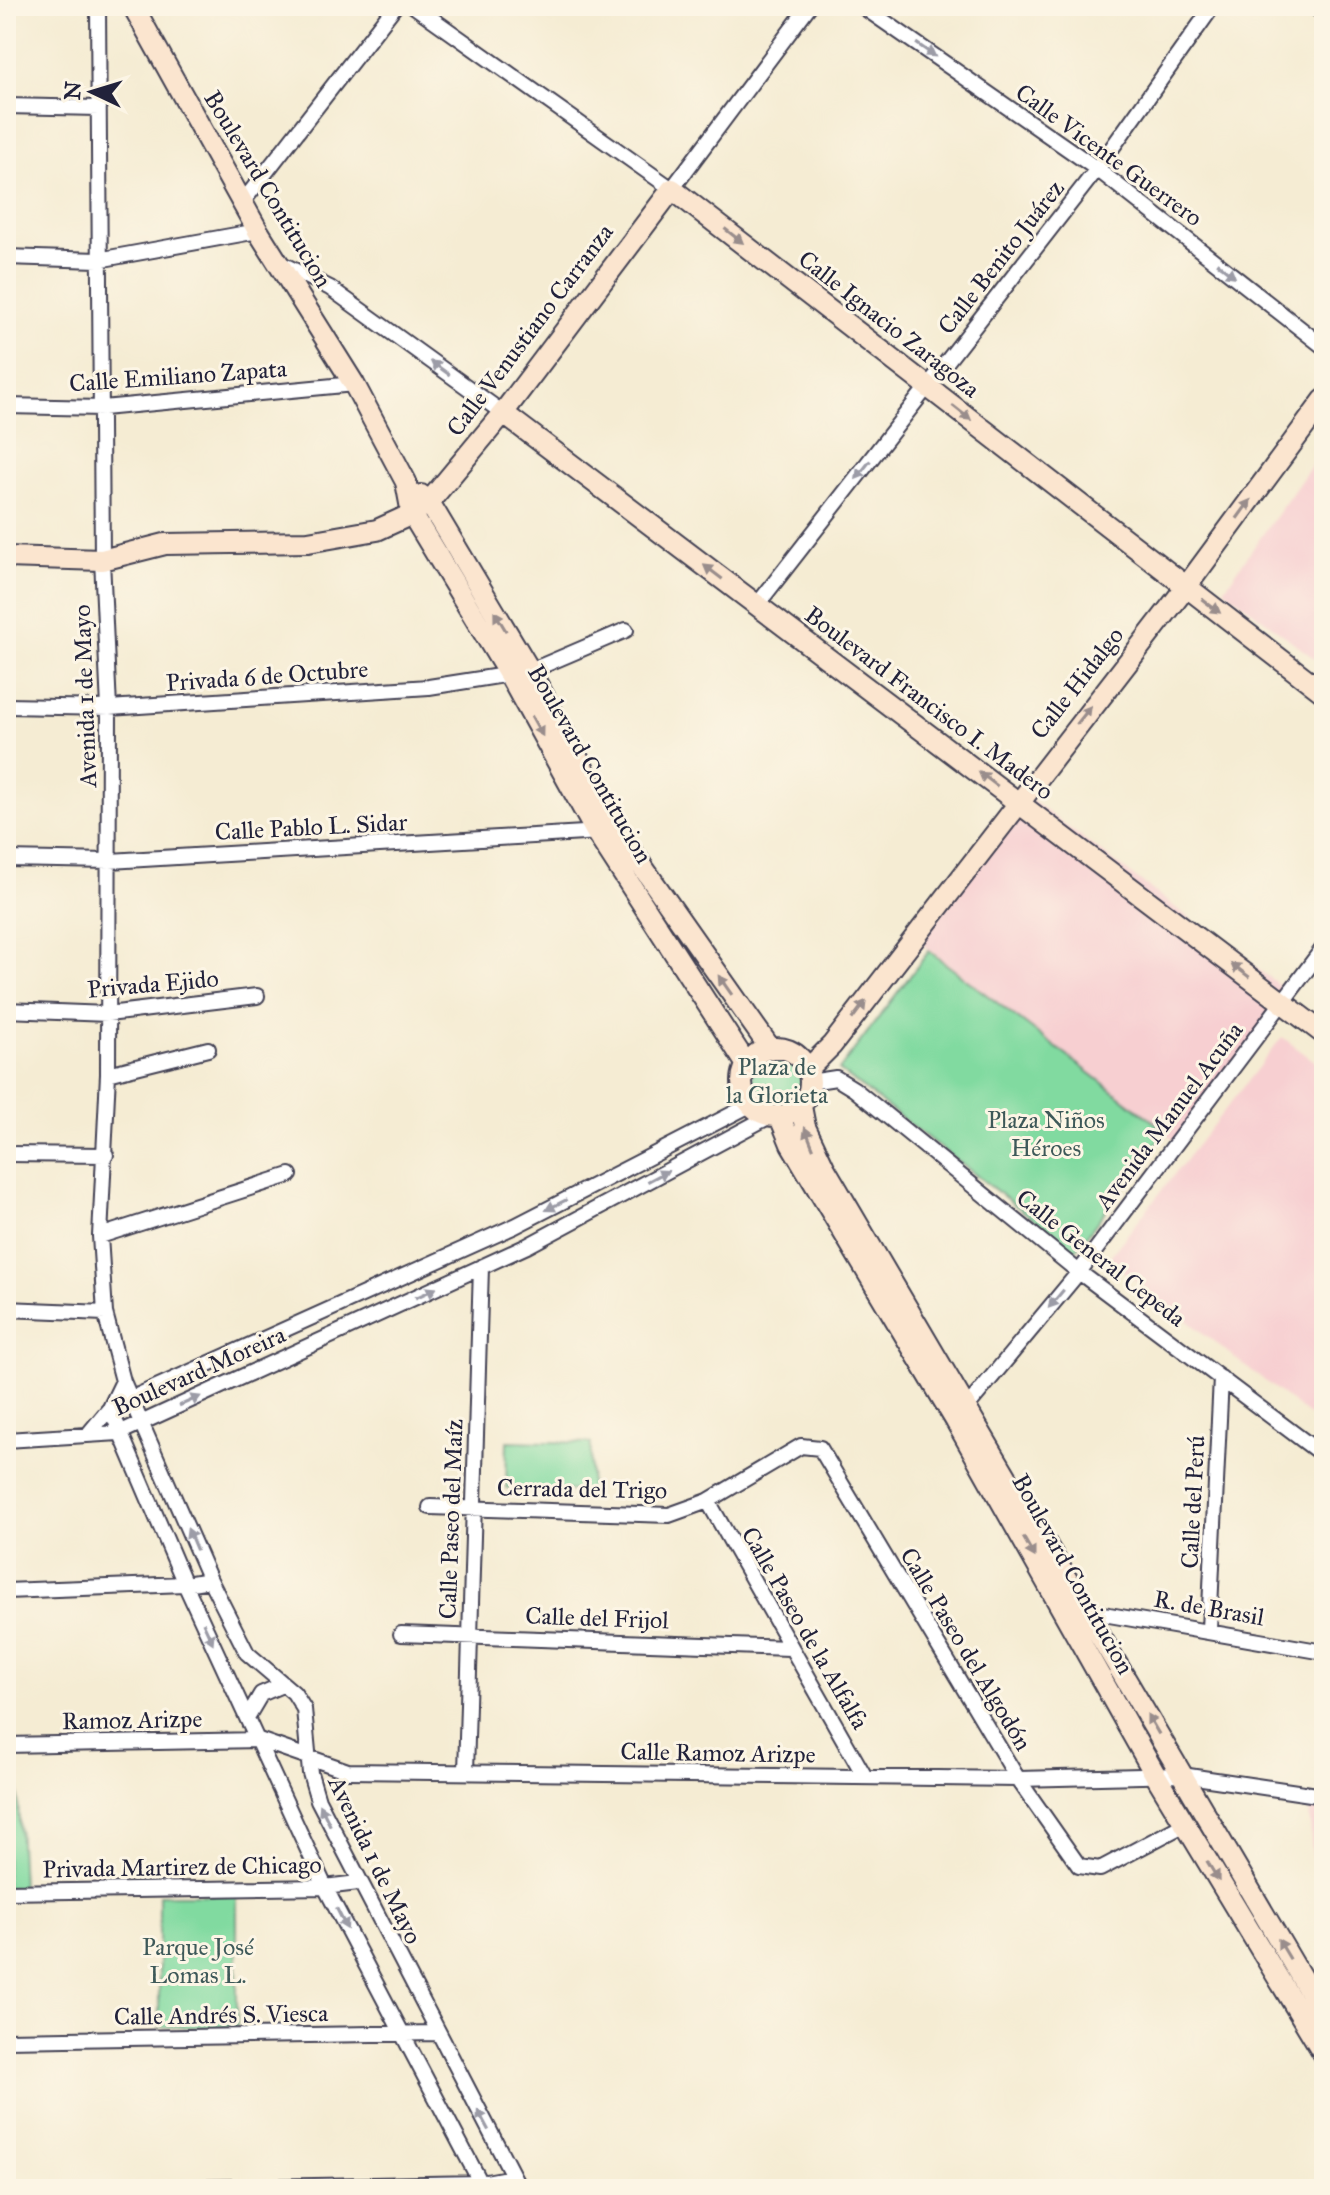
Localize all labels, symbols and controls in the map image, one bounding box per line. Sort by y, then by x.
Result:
one-way arrow [916,42,937,57]
north arrow [52,52,132,132]
street label: Calle Vicente Guerrero [1010,77,1208,233]
text: N [58,80,87,101]
street label: Boulevard Contitucion [197,85,339,293]
street label: Calle Benito Juárez [931,174,1071,340]
street label: Calle Venustiano Carranza [440,217,620,442]
one-way arrow [724,228,744,244]
street label: Calle Ignacio Zaragoza [792,244,986,405]
one-way arrow [1216,261,1236,277]
street label: Calle Emiliano Zapata [68,353,289,399]
one-way arrow [429,361,450,376]
one-way arrow [952,404,972,420]
one-way arrow [855,460,871,480]
one-way arrow [1236,499,1251,520]
one-way arrow [703,564,724,580]
one-way arrow [1201,598,1222,614]
street label: Boulevard Francisco I. Madero [799,600,1059,806]
street label: Avenida 1 de Mayo [67,604,103,789]
one-way arrow [494,610,508,632]
street label: Calle Hidalgo [1024,621,1130,745]
street label: Privada 6 de Octubre [165,654,369,698]
street label: Boulevard Contitucion [521,659,659,869]
one-way arrow [1076,705,1092,725]
one-way arrow [530,714,544,737]
one-way arrow [978,772,998,788]
street label: Calle Pablo L. Sidar [214,807,408,847]
one-way arrow [1230,962,1250,978]
street label: Privada Ejido [86,963,220,1005]
one-way arrow [718,974,733,995]
one-way arrow [850,1000,866,1020]
street label: Avenida Manuel Acuña [1088,1015,1250,1217]
park label: Plaza de la Glorieta [726,1052,829,1110]
park label: Plaza Niños Héroes [987,1105,1105,1163]
one-way arrow [803,1126,816,1150]
one-way arrow [647,1169,670,1183]
street label: Calle General Cepeda [1010,1183,1192,1334]
one-way arrow [545,1199,568,1212]
one-way arrow [414,1286,438,1300]
one-way arrow [1048,1288,1065,1309]
street label: Boulevard Moreira [108,1319,291,1423]
one-way arrow [178,1394,202,1408]
street label: Calle Paseo del Maíz [433,1418,469,1620]
street label: Calle del Perú [1175,1434,1211,1569]
street label: Boulevard Contitucion [1005,1469,1141,1679]
street label: Cerrada del Trigo [497,1473,667,1505]
street label: Calle Paseo de la Alfalfa [735,1521,876,1735]
one-way arrow [186,1527,199,1551]
one-way arrow [1022,1536,1036,1559]
street label: Calle Paseo del Algodón [894,1542,1038,1756]
street label: R. de Brasil [1151,1584,1267,1633]
street label: Calle del Frijol [525,1601,670,1636]
one-way arrow [201,1621,215,1645]
street label: Ramoz Arizpe [61,1704,203,1736]
one-way arrow [1146,1713,1160,1736]
street label: Calle Ramoz Arizpe [620,1736,816,1770]
street label: Avenida 1 de Mayo [321,1770,429,1949]
one-way arrow [318,1803,332,1827]
street label: Privada Martirez de Chicago [42,1850,322,1884]
one-way arrow [1206,1860,1220,1882]
one-way arrow [335,1908,348,1931]
park label: Parque José Lomas L. [142,1932,254,1990]
one-way arrow [1277,1938,1291,1960]
street label: Calle Andrés S. Viesca [113,1998,329,2032]
one-way arrow [477,2109,490,2132]

